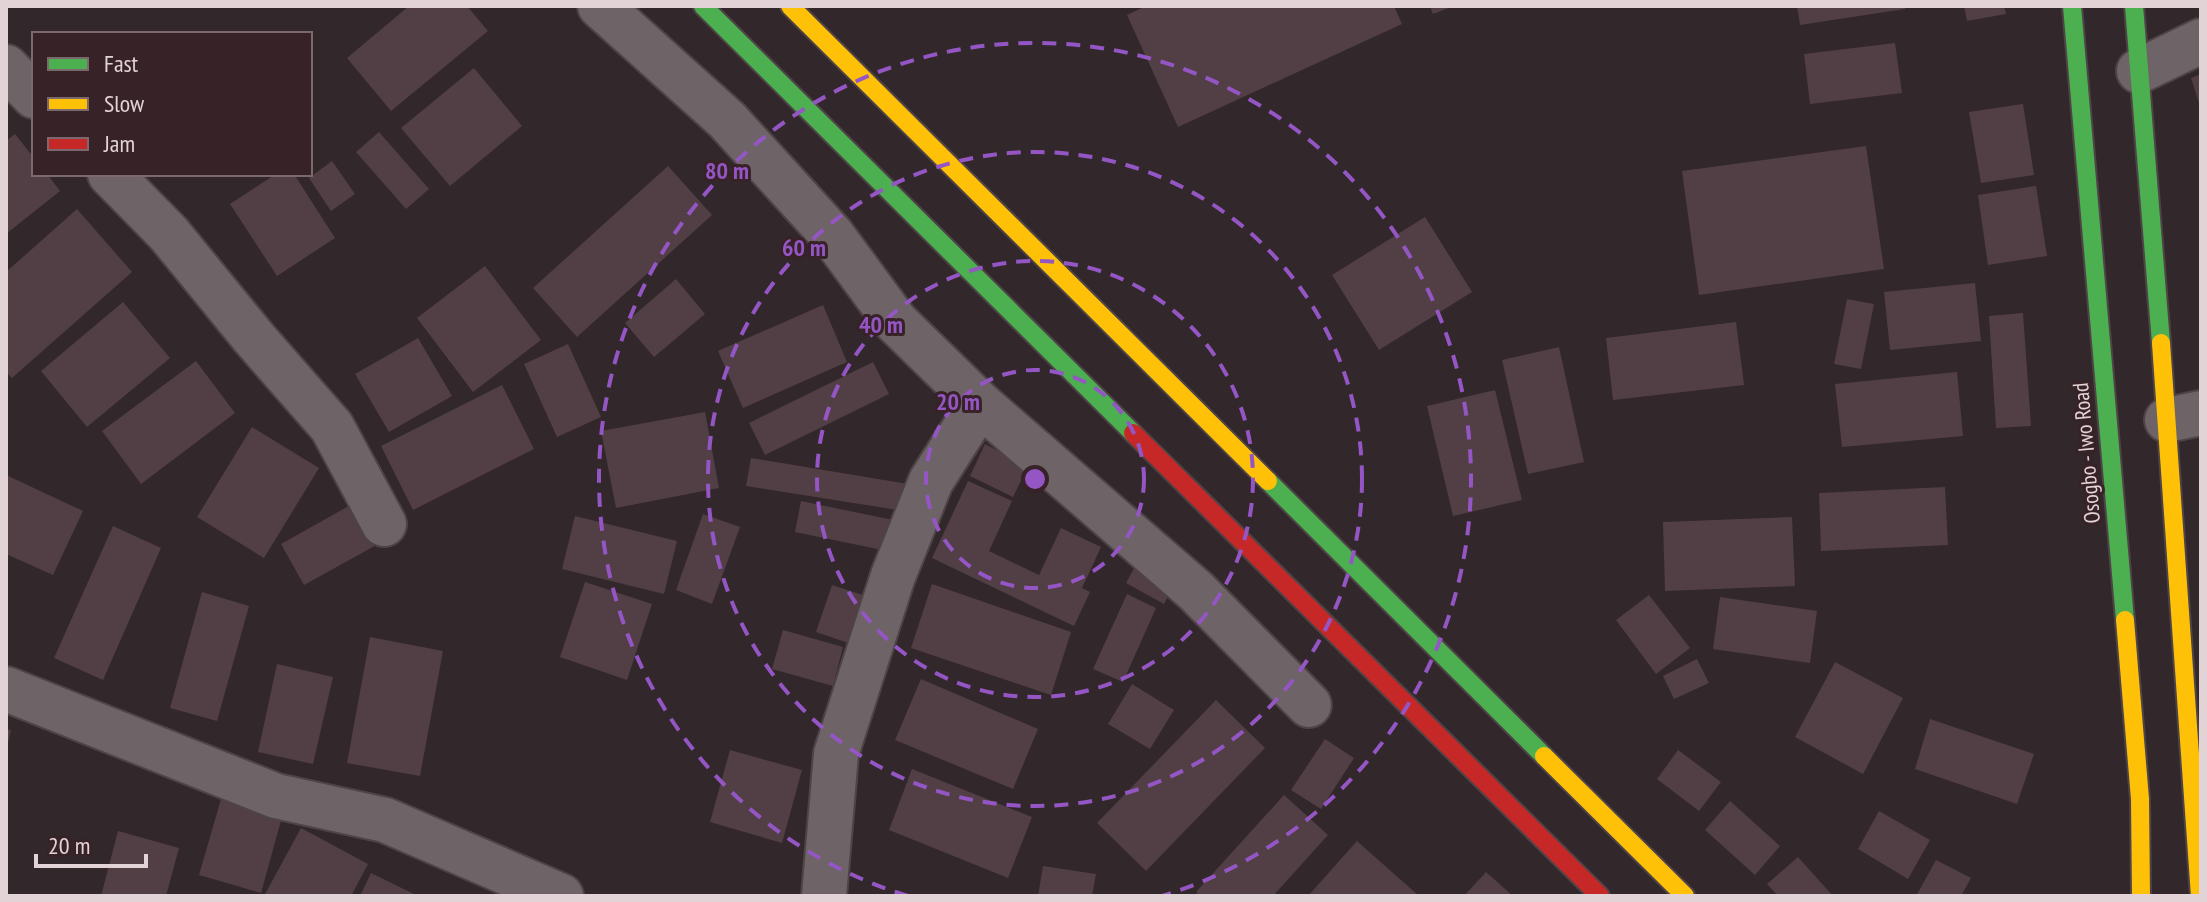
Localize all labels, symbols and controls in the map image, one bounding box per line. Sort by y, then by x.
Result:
legend [32,32,312,176]
text: Fast [104,48,139,79]
text: Slow [104,88,145,119]
text: Jam [103,128,135,159]
text: 80 m [705,155,749,186]
text: 60 m [782,232,826,263]
text: 40 m [859,309,903,340]
street label: Osogbo - Iwo Road [2066,381,2106,525]
text: 20 m [936,386,980,417]
centre of rings [1021,465,1049,493]
scale bar [36,818,146,868]
text: 20 m [48,830,90,861]

